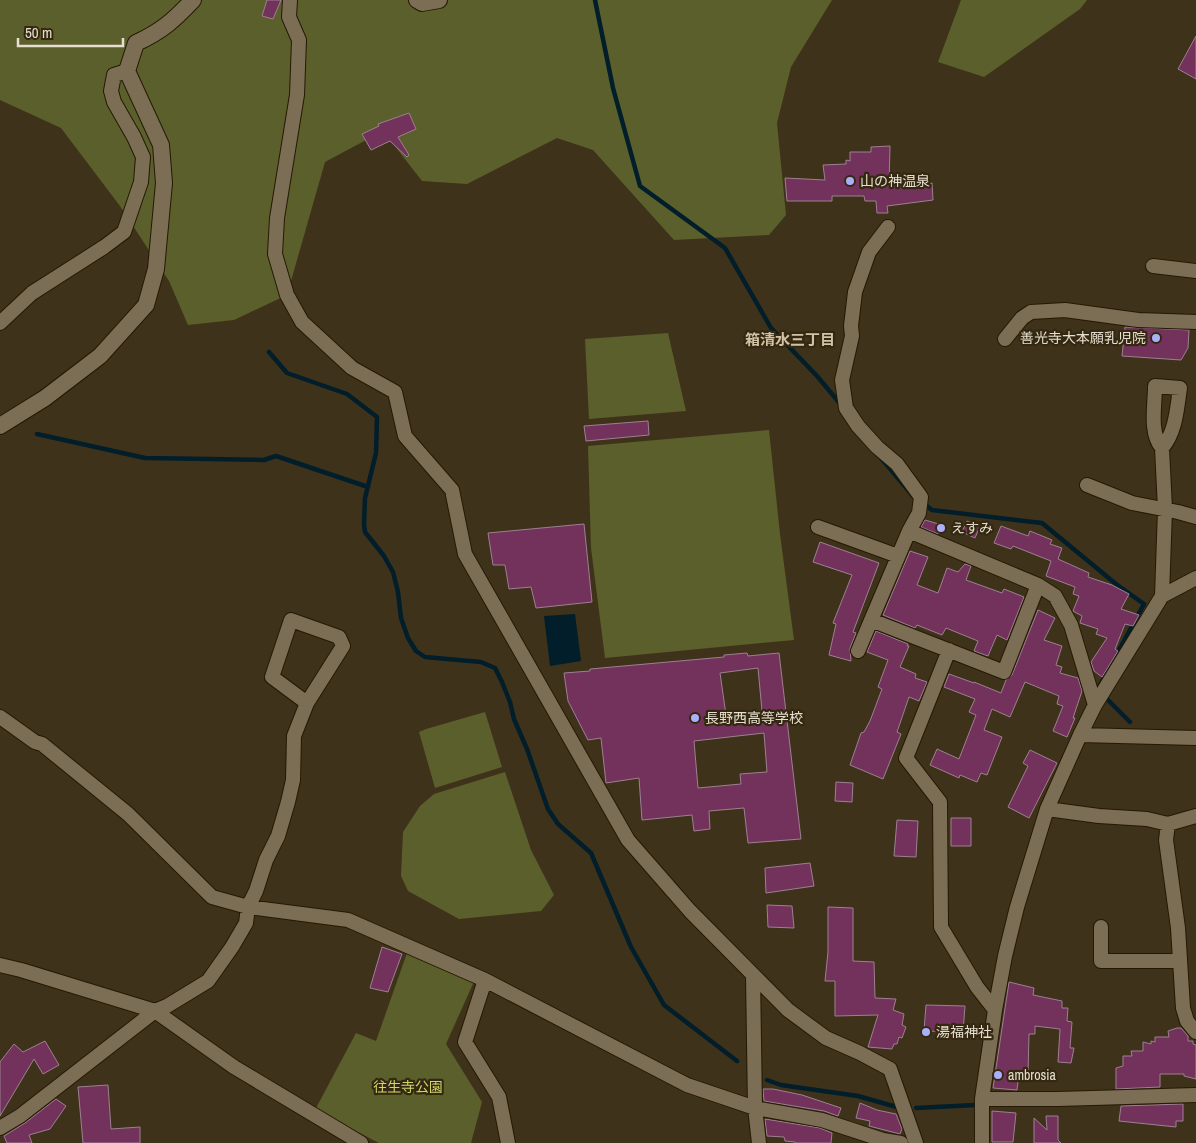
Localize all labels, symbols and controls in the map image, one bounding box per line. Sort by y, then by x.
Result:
scale bar [18,15,122,47]
text: 50 m [25,22,52,43]
place label: 山の神温泉 [860,172,930,190]
marker: 山の神温泉 [844,175,856,187]
district label: 箱清水三丁目 [745,329,835,350]
place label: 善光寺大本願乳児院 [1020,329,1146,347]
marker: 善光寺大本願乳児院 [1150,332,1162,344]
place label: えすみ [951,519,993,537]
marker: えすみ [935,522,947,534]
place label: 長野西高等学校 [705,709,803,727]
marker: 長野西高等学校 [689,712,701,724]
place label: 湯福神社 [936,1023,992,1041]
marker: 湯福神社 [920,1026,932,1038]
place label: ambrosia [1008,1066,1056,1084]
marker: ambrosia [992,1069,1004,1081]
park label: 往生寺公園 [373,1078,443,1096]

